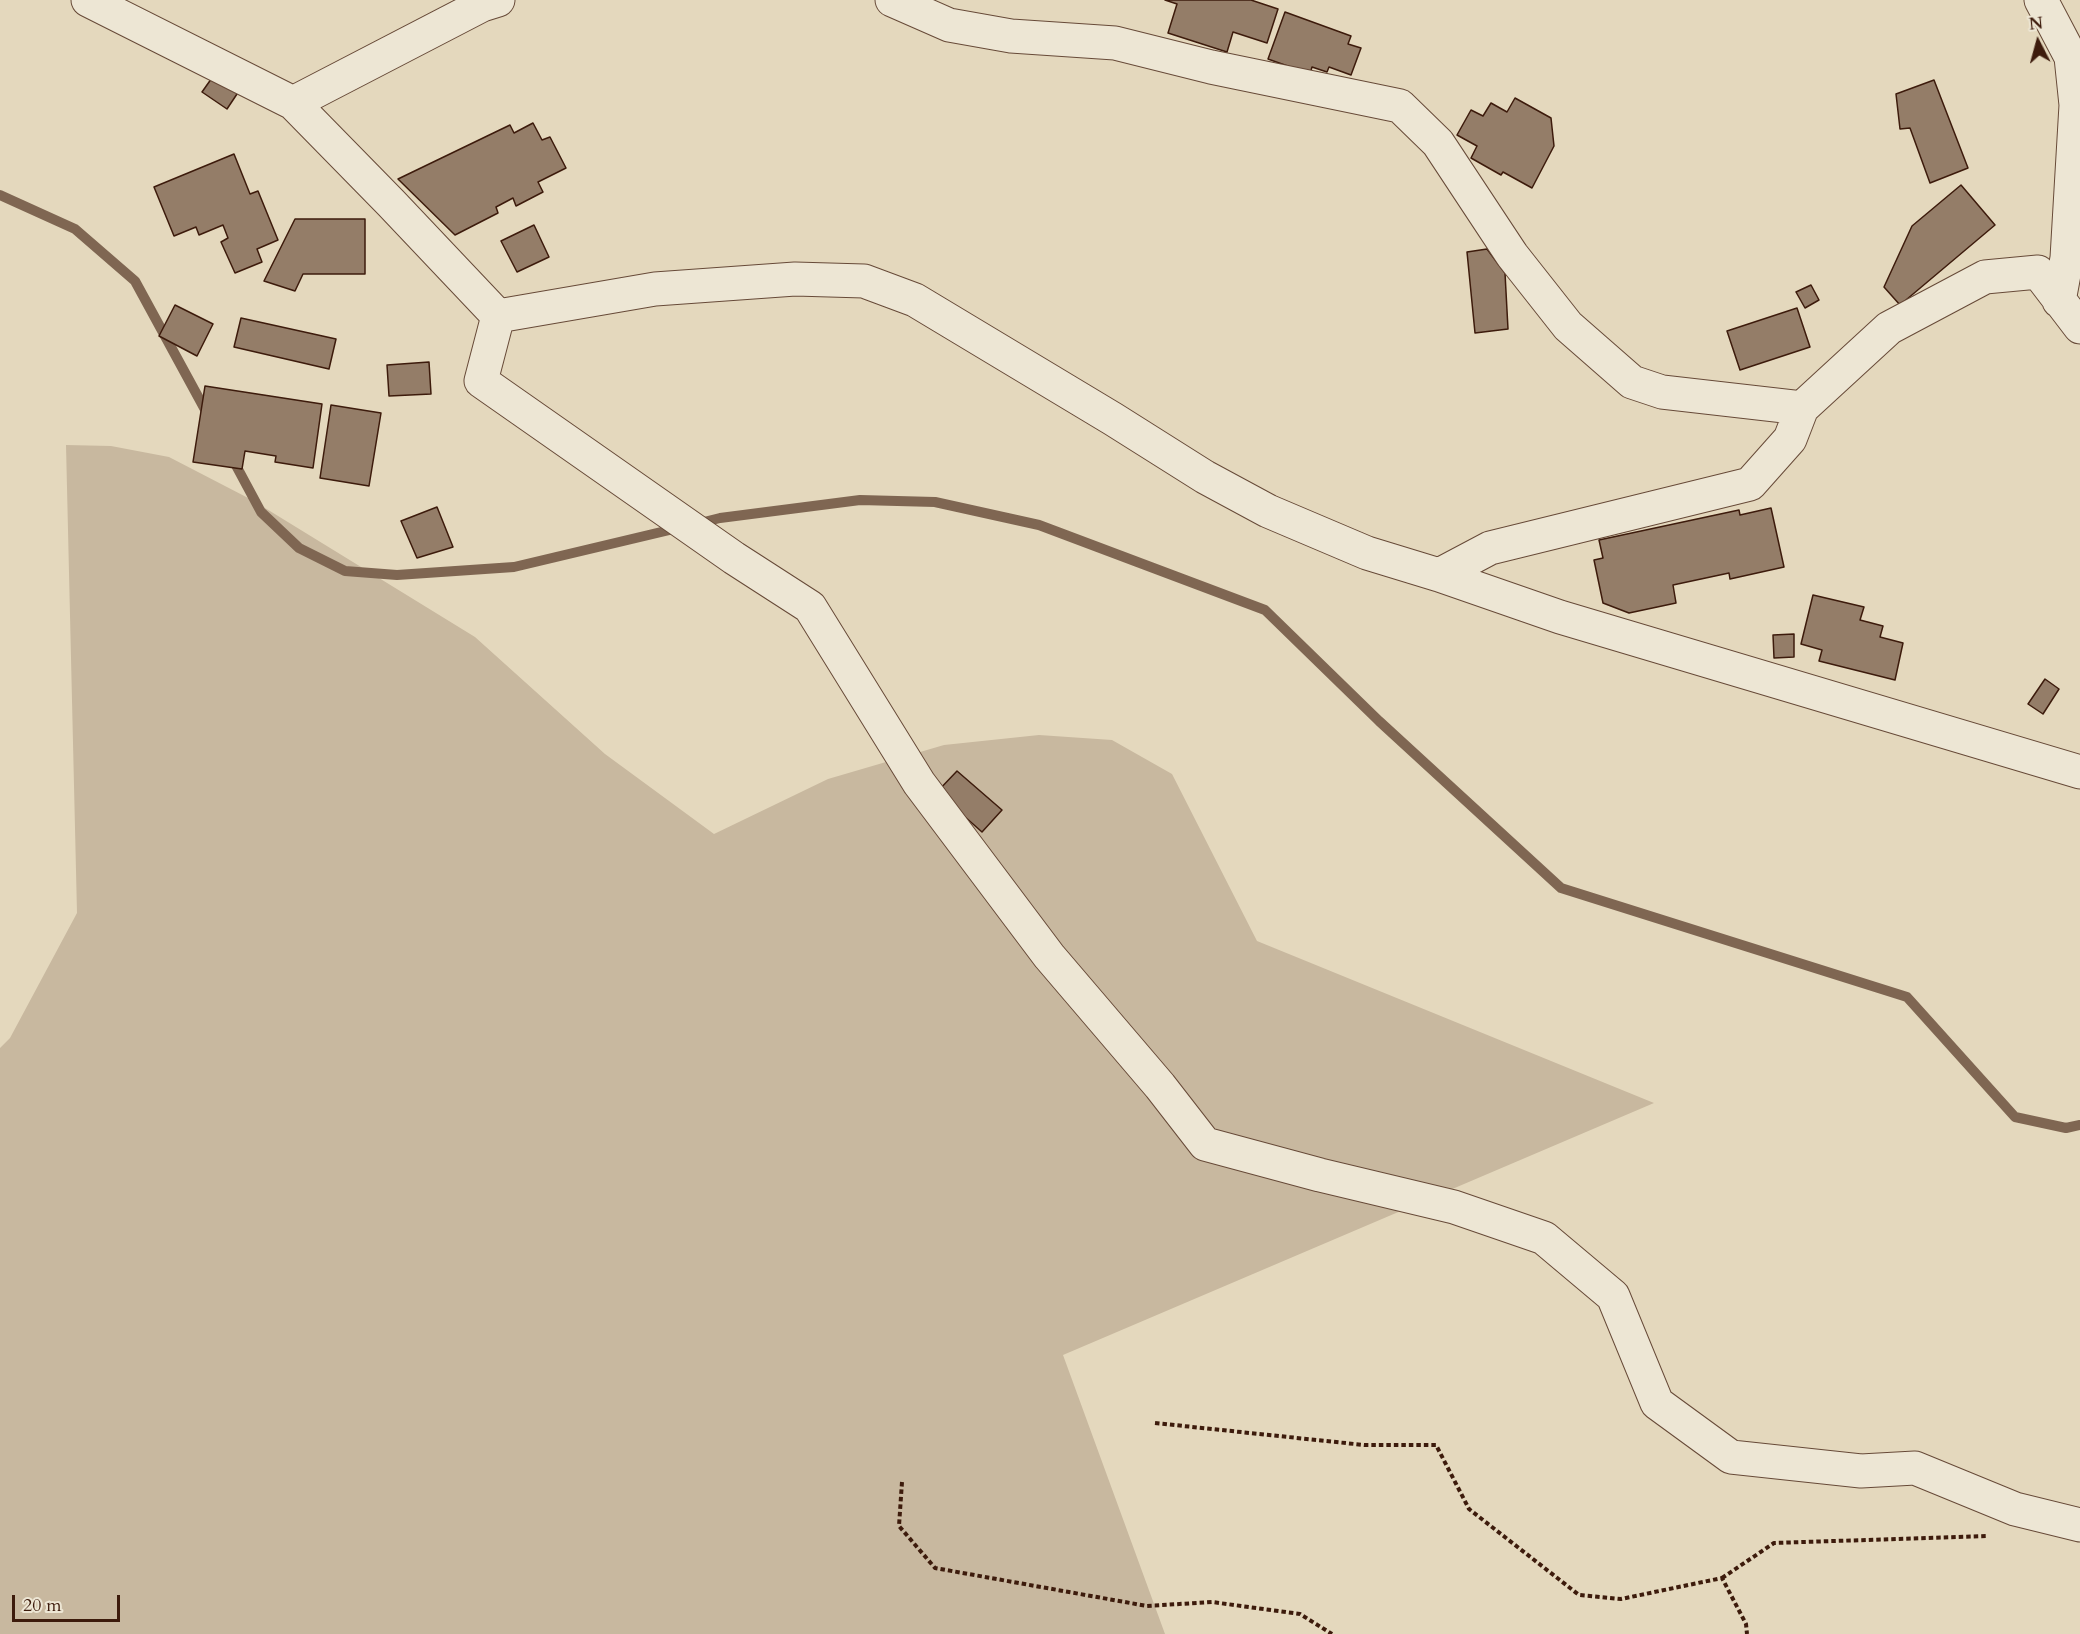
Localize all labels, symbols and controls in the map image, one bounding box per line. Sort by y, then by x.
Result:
north arrow [2008,12,2068,72]
text: N [2028,12,2044,36]
scale bar [15,1583,123,1621]
text: 20 m [23,1593,62,1618]

